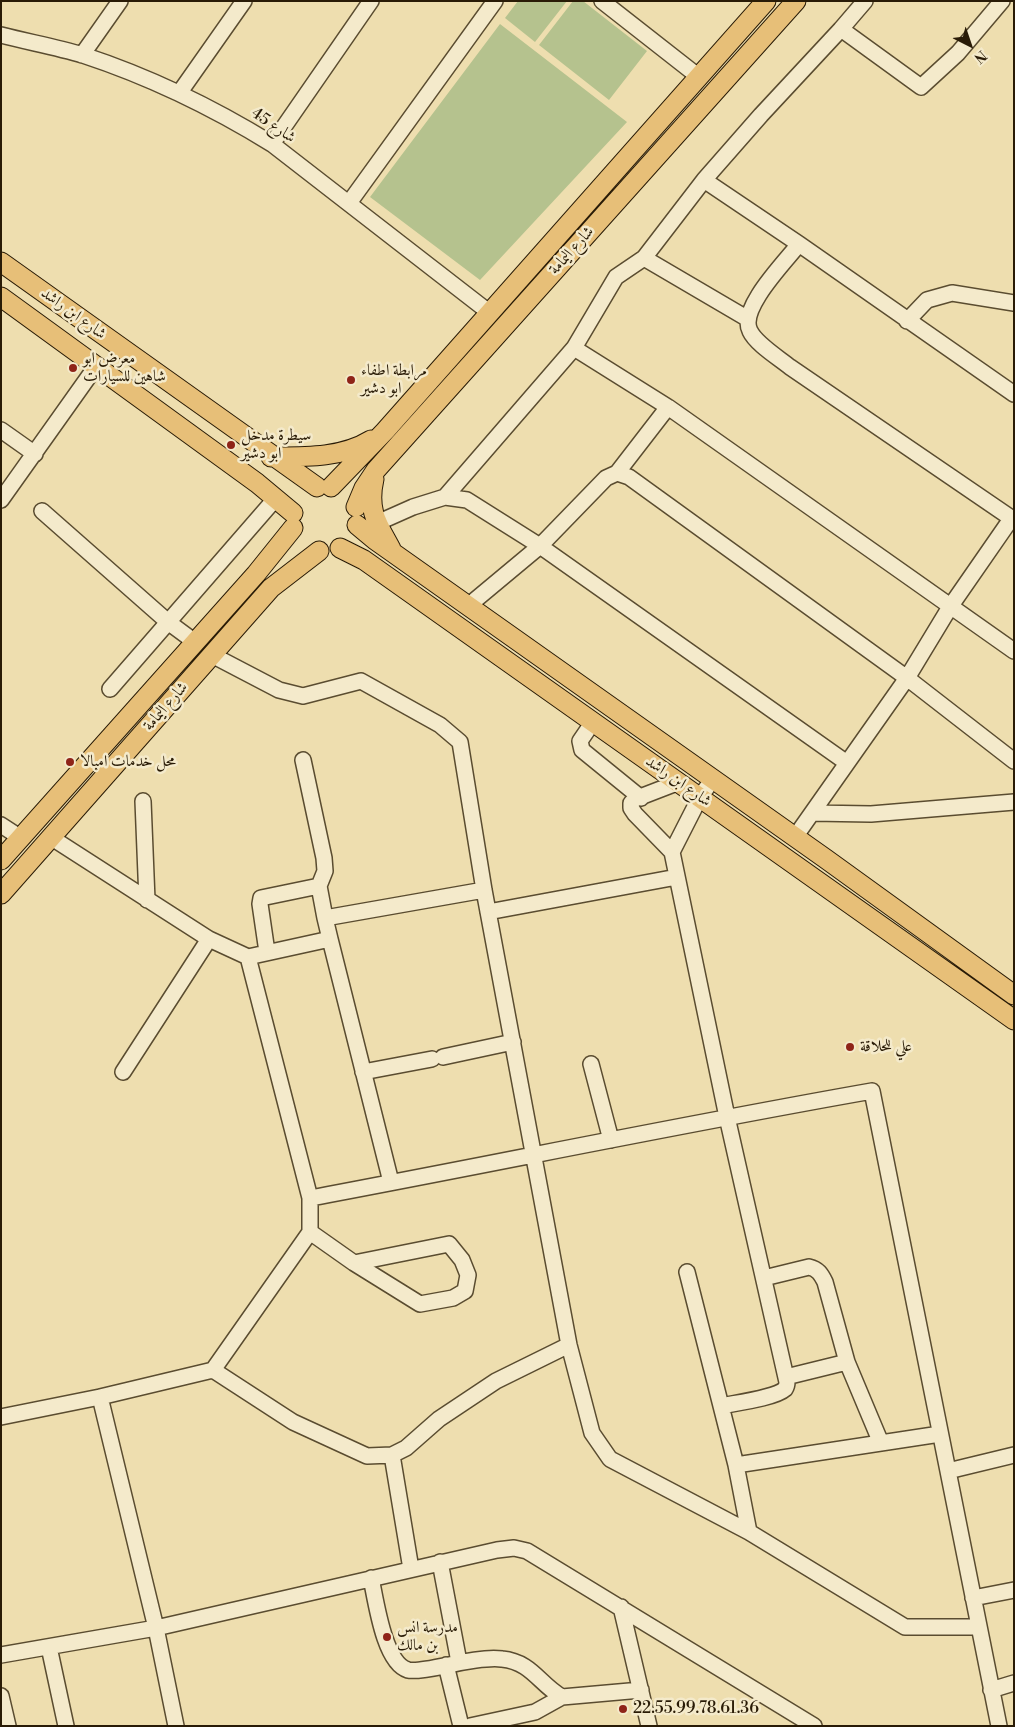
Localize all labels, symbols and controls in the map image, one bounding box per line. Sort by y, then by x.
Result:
north arrow [945,20,995,70]
text: N [970,46,990,67]
street label: شارع 45 [247,104,299,148]
street label: شارع اليمامة [545,223,599,279]
street label: شارع ابن راشد [37,284,109,344]
place label: معرض ابو شاهين للسيارات [83,349,166,387]
place label: مرابطة اطفاء ابو دشير [361,361,427,399]
marker: معرض ابو شاهين للسيارات [67,362,79,374]
marker: مرابطة اطفاء ابو دشير [345,374,357,386]
place label: سيطرة مدخل ابو دشير [241,426,311,464]
marker: سيطرة مدخل ابو دشير [225,439,237,451]
street label: شارع اليمامة [140,679,192,735]
place label: محل خدمات امبالا [80,752,176,772]
street label: شارع ابن راشد [641,752,715,812]
marker: محل خدمات امبالا [64,756,76,768]
place label: علي للحلاقة [860,1037,912,1057]
marker: علي للحلاقة [844,1041,856,1053]
place label: مدرسة انس بن مالك [397,1618,458,1656]
marker: مدرسة انس بن مالك [381,1631,393,1643]
place label: 22.55.99.78.61.36 [633,1699,759,1719]
marker: 22.55.99.78.61.36 [617,1703,629,1715]

